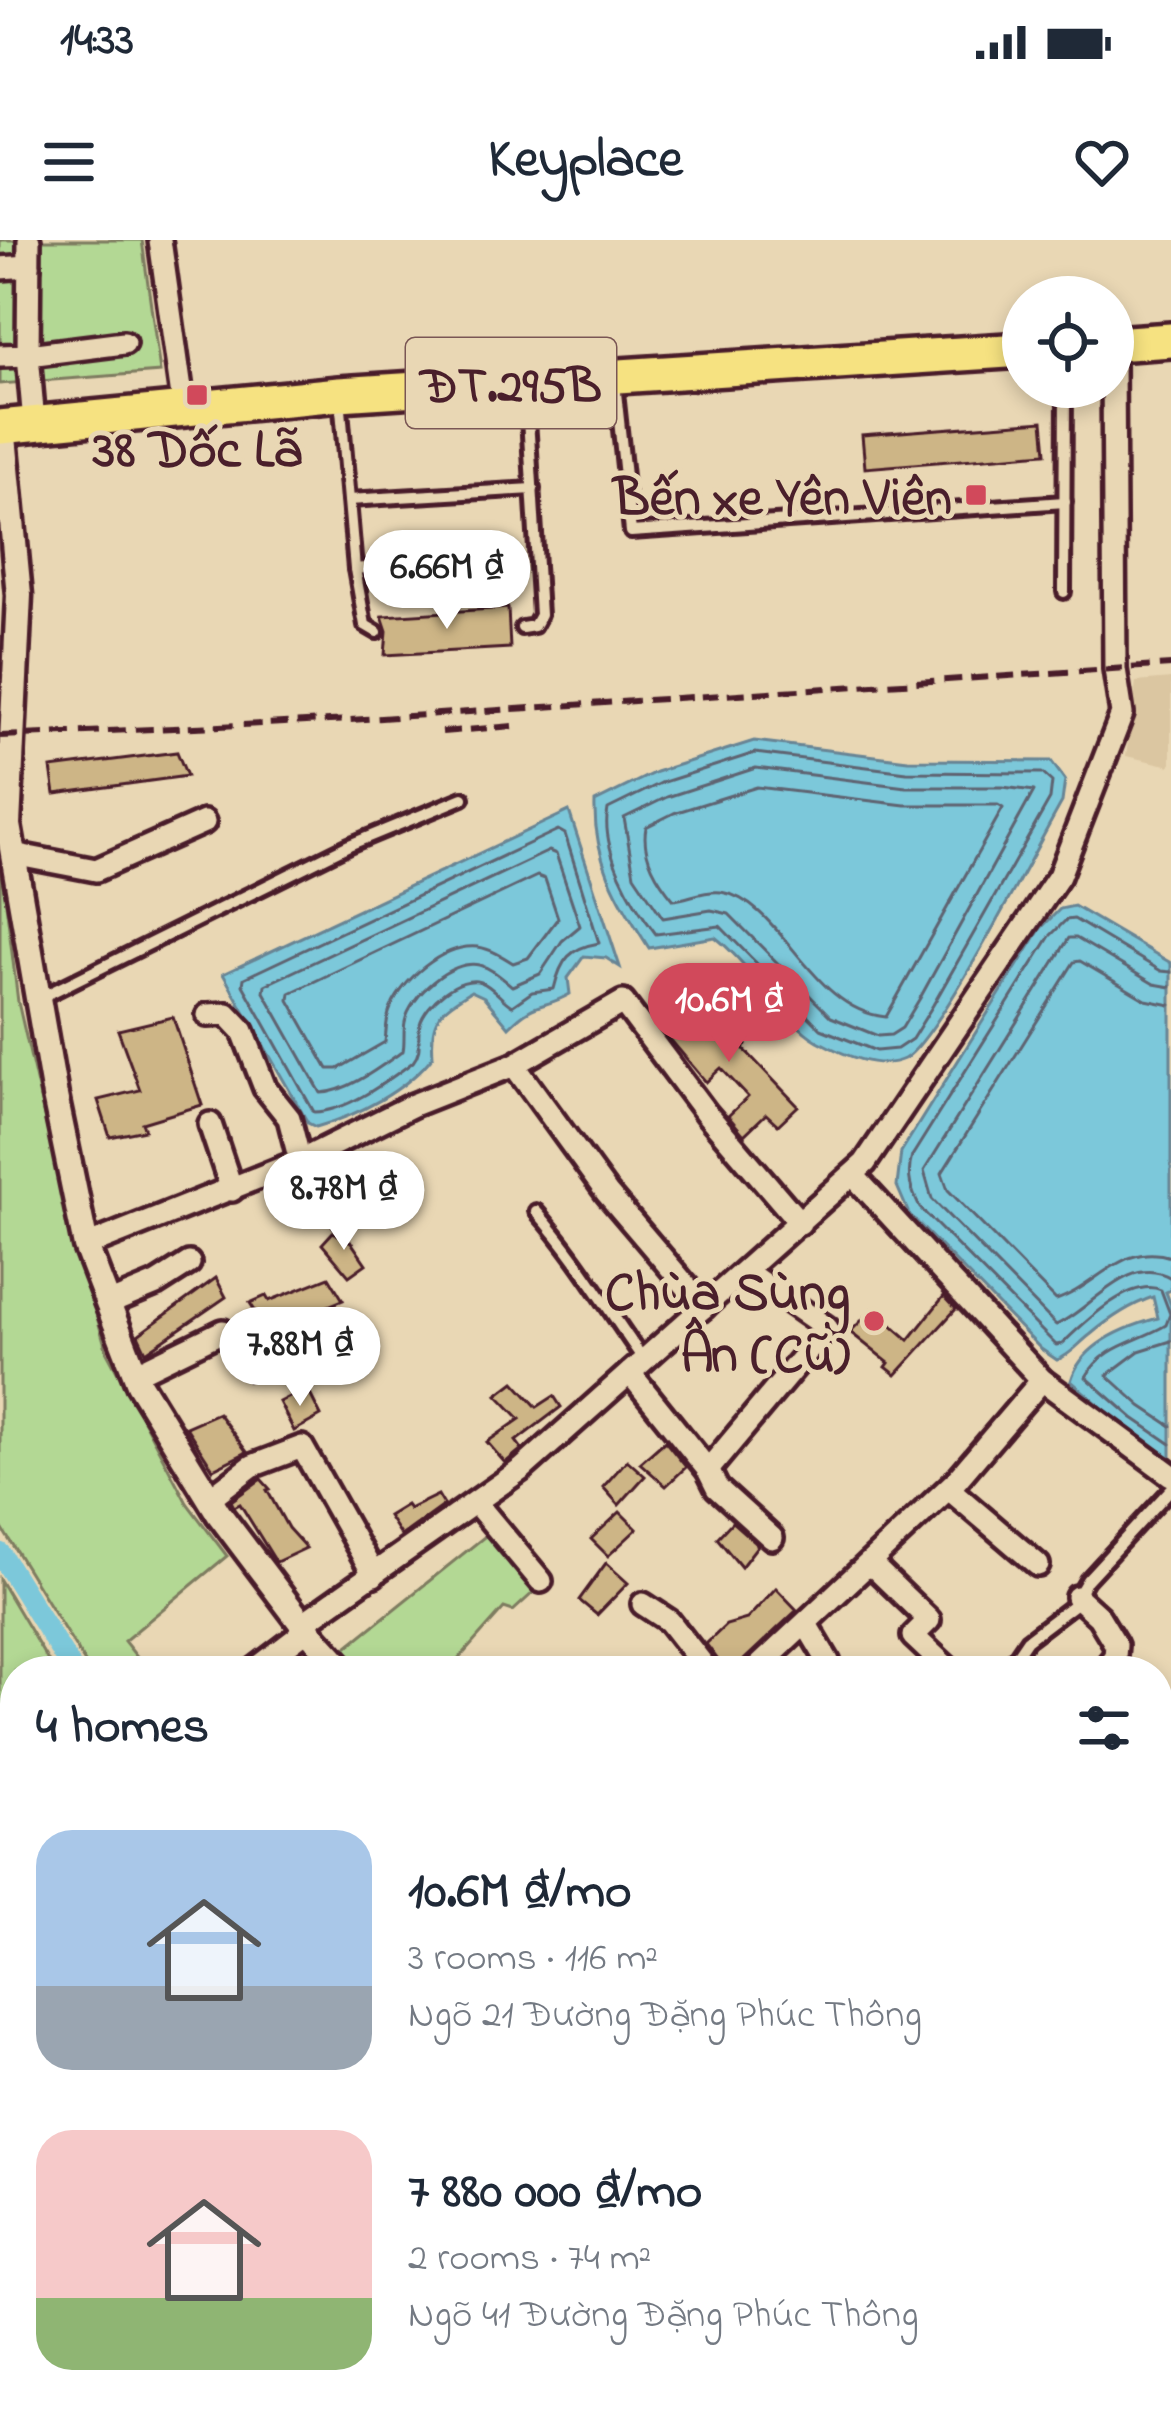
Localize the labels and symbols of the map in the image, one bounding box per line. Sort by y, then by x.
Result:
road number: ĐT.295B [406,338,616,428]
marker: 38 Dốc Lã [184,382,210,408]
place label: 38 Dốc Lã [92,414,302,492]
place label: Bến xe Yên Viên [611,462,952,540]
marker: Bến xe Yên Viên [963,482,989,508]
pin: 6.66M ₫ [336,530,558,632]
pin: 10.6M ₫ [618,963,840,1065]
pin: 8.78M ₫ [233,1151,455,1253]
place label: Chùa Sùng Ân (Cũ) [605,1257,850,1397]
pin: 7.88M ₫ [189,1307,411,1409]
marker: Chùa Sùng Ân (Cũ) [861,1308,887,1334]

